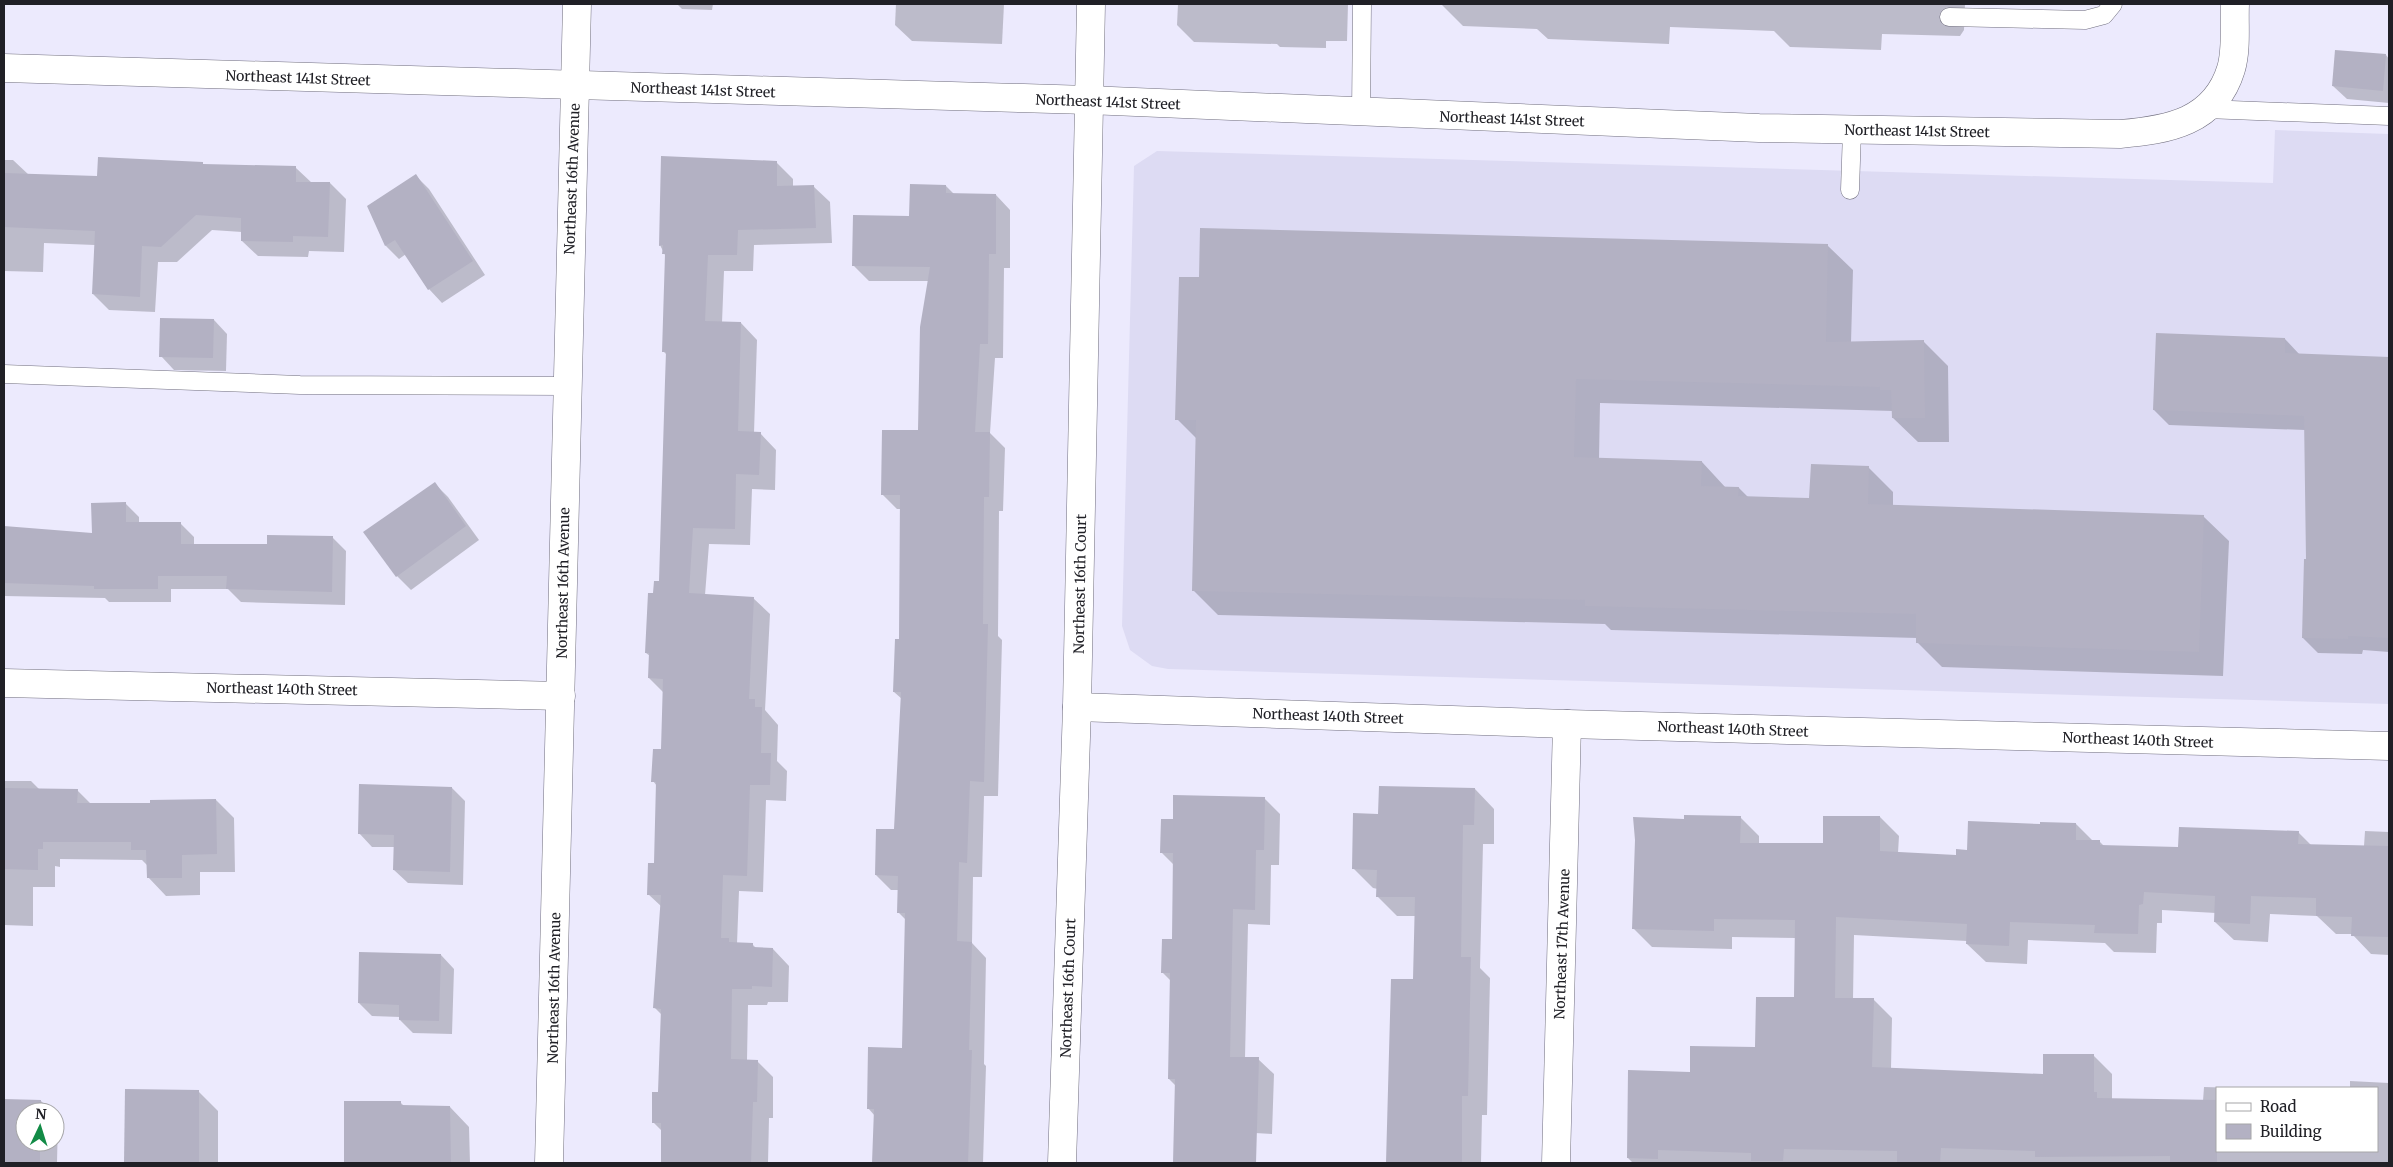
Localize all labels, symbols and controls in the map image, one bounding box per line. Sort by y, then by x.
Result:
street label: Northeast 141st Street [225,66,371,90]
street label: Northeast 141st Street [630,78,776,102]
street label: Northeast 141st Street [1035,90,1181,114]
street label: Northeast 16th Avenue [560,103,584,255]
street label: Northeast 141st Street [1439,107,1585,131]
street label: Northeast 141st Street [1844,121,1990,141]
street label: Northeast 16th Avenue [553,507,573,659]
street label: Northeast 16th Court [1070,513,1090,654]
street label: Northeast 140th Street [206,679,358,699]
street label: Northeast 140th Street [1252,704,1404,728]
street label: Northeast 140th Street [1657,717,1809,741]
street label: Northeast 140th Street [2062,728,2214,752]
street label: Northeast 17th Avenue [1550,868,1574,1020]
street label: Northeast 16th Avenue [544,912,564,1064]
street label: Northeast 16th Court [1057,917,1079,1058]
legend [2216,1087,2378,1152]
text: Road [2260,1097,2296,1116]
north arrow [15,1102,65,1152]
text: N [35,1105,47,1123]
text: Building [2260,1122,2322,1141]

